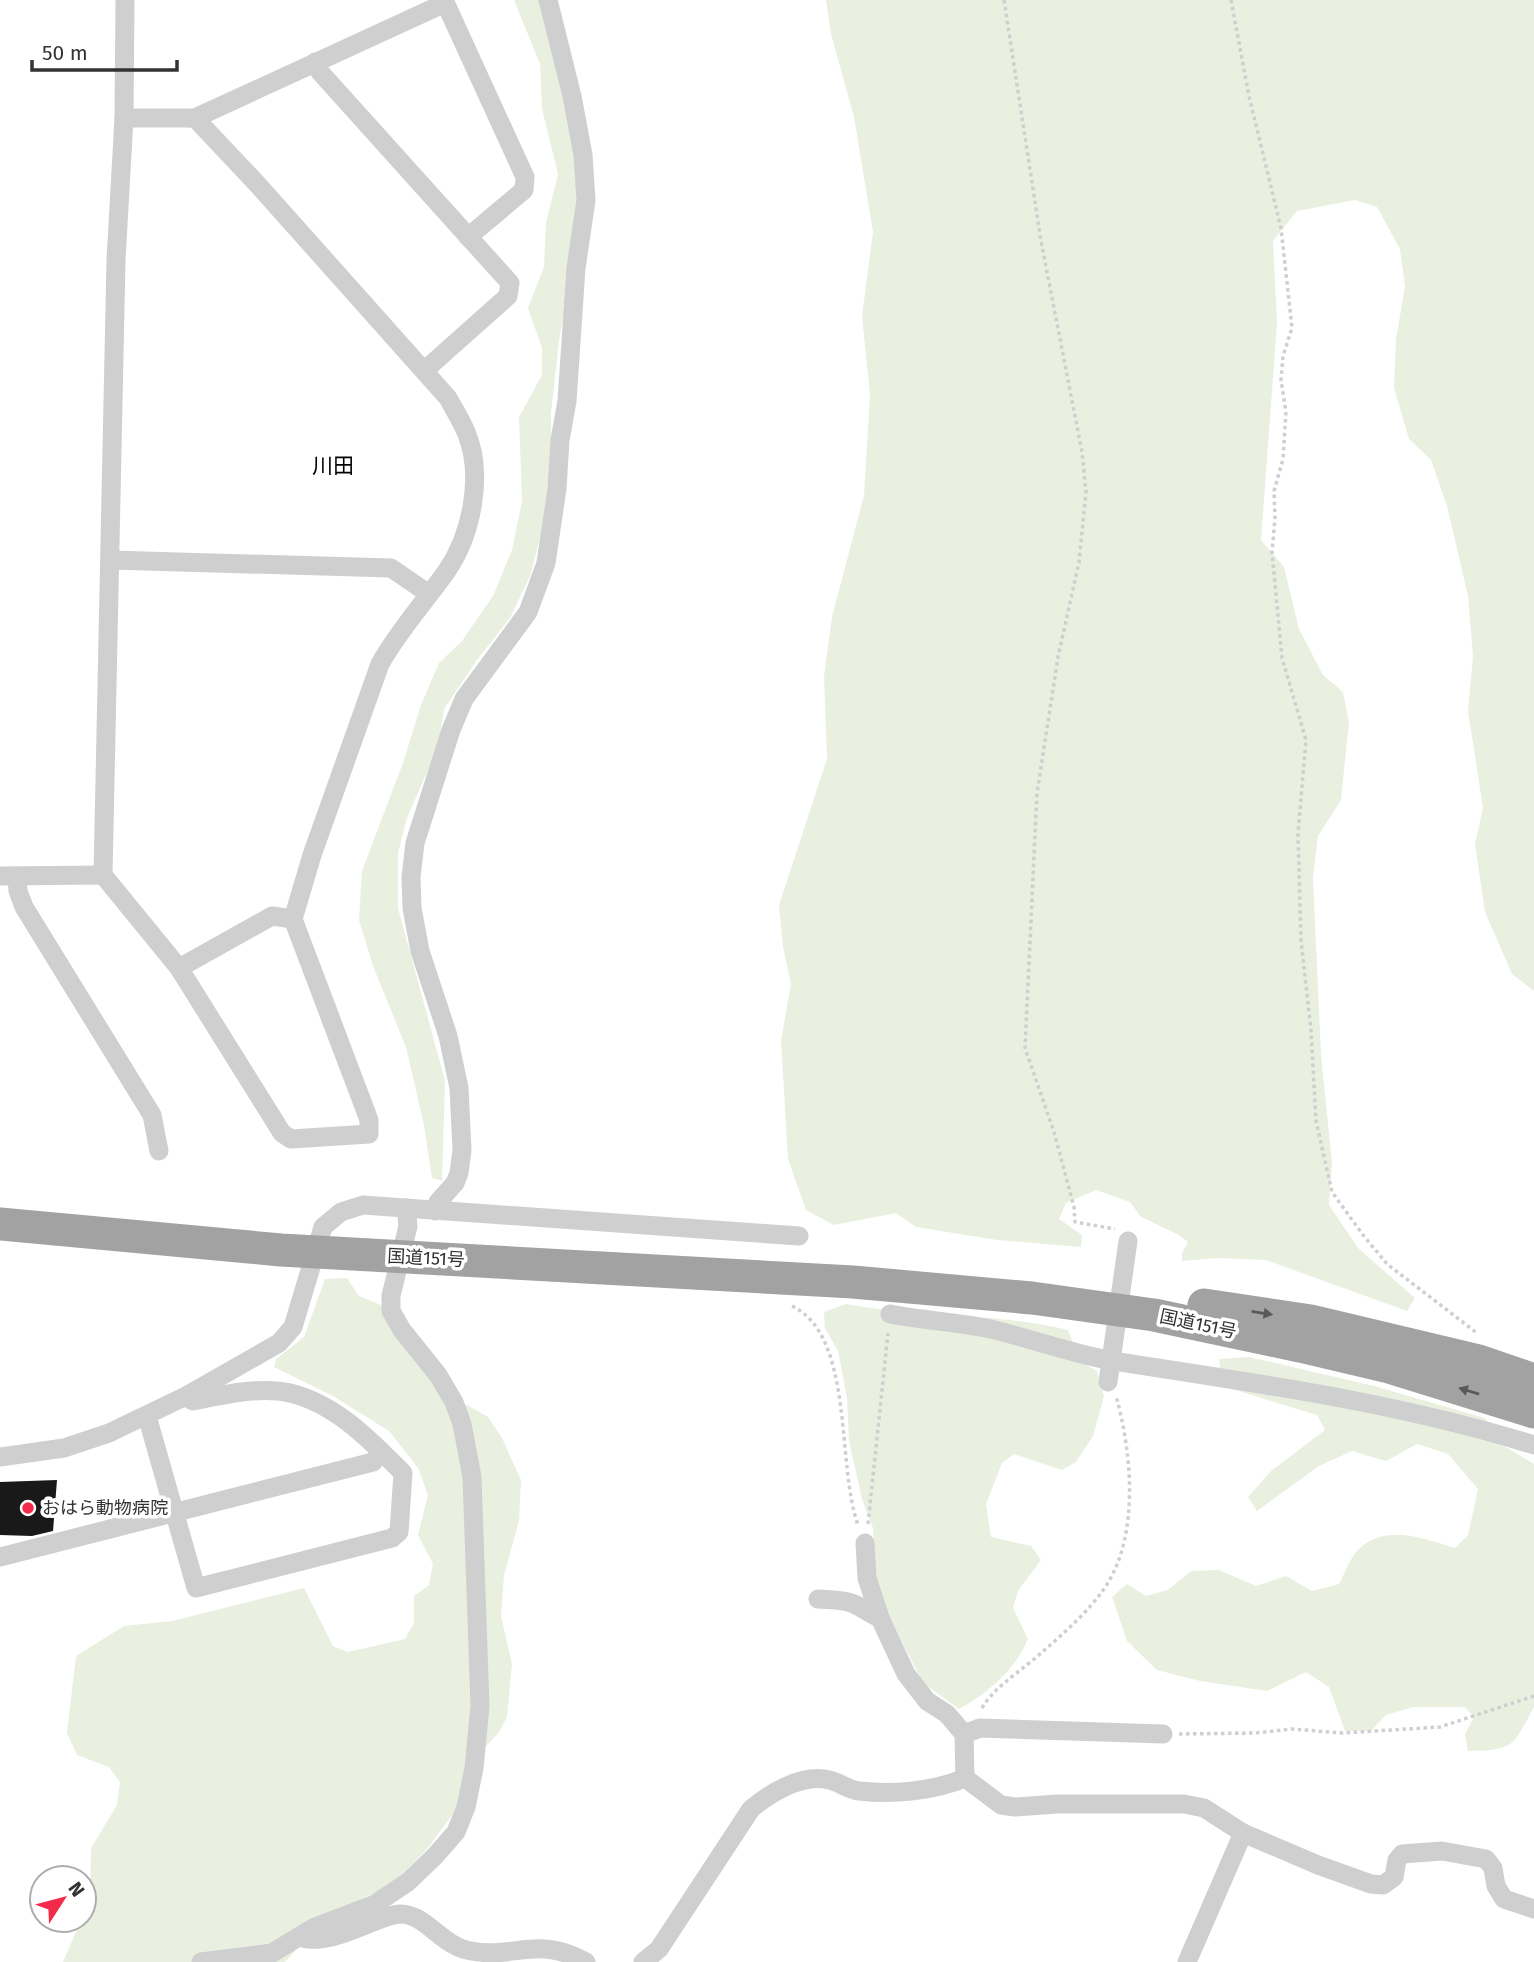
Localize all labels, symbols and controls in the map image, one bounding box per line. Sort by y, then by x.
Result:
scale bar [32,28,177,72]
text: 50 m [42,40,88,66]
district label: 川田 [312,453,354,479]
street label: 国道151号 [387,1245,465,1271]
street label: 国道151号 [1158,1305,1238,1343]
one-way arrow [1251,1308,1273,1319]
one-way arrow [1458,1386,1479,1396]
place label: おはら動物病院 [42,1497,168,1519]
marker: おはら動物病院 [20,1500,36,1516]
north arrow [28,1864,98,1934]
text: N [63,1877,89,1901]

